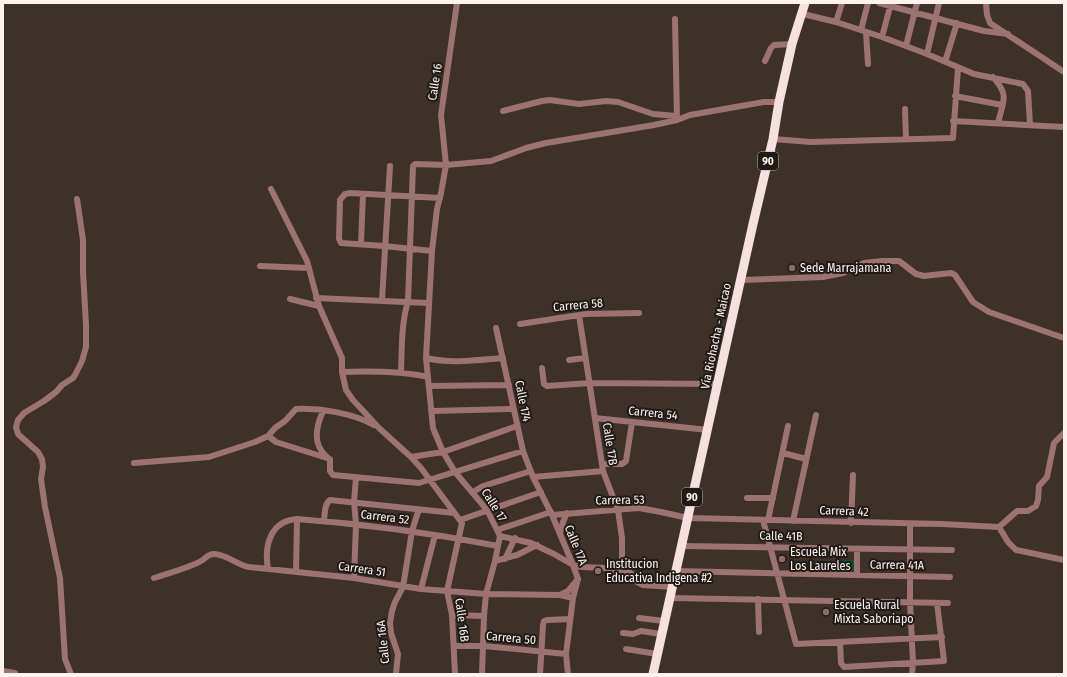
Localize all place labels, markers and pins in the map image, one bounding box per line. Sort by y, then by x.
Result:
place label: Sede Marrajamana [800,261,892,275]
marker: Sede Marrajamana [787,263,797,273]
place label: Escuela Mix Los Laureles [790,545,851,573]
marker: Escuela Mix Los Laureles [777,554,787,564]
place label: Institucion Educativa Indigena #2 [606,557,712,585]
marker: Institucion Educativa Indigena #2 [593,566,603,576]
place label: Escuela Rural Mixta Saboriapo [834,598,914,626]
marker: Escuela Rural Mixta Saboriapo [821,607,831,617]

